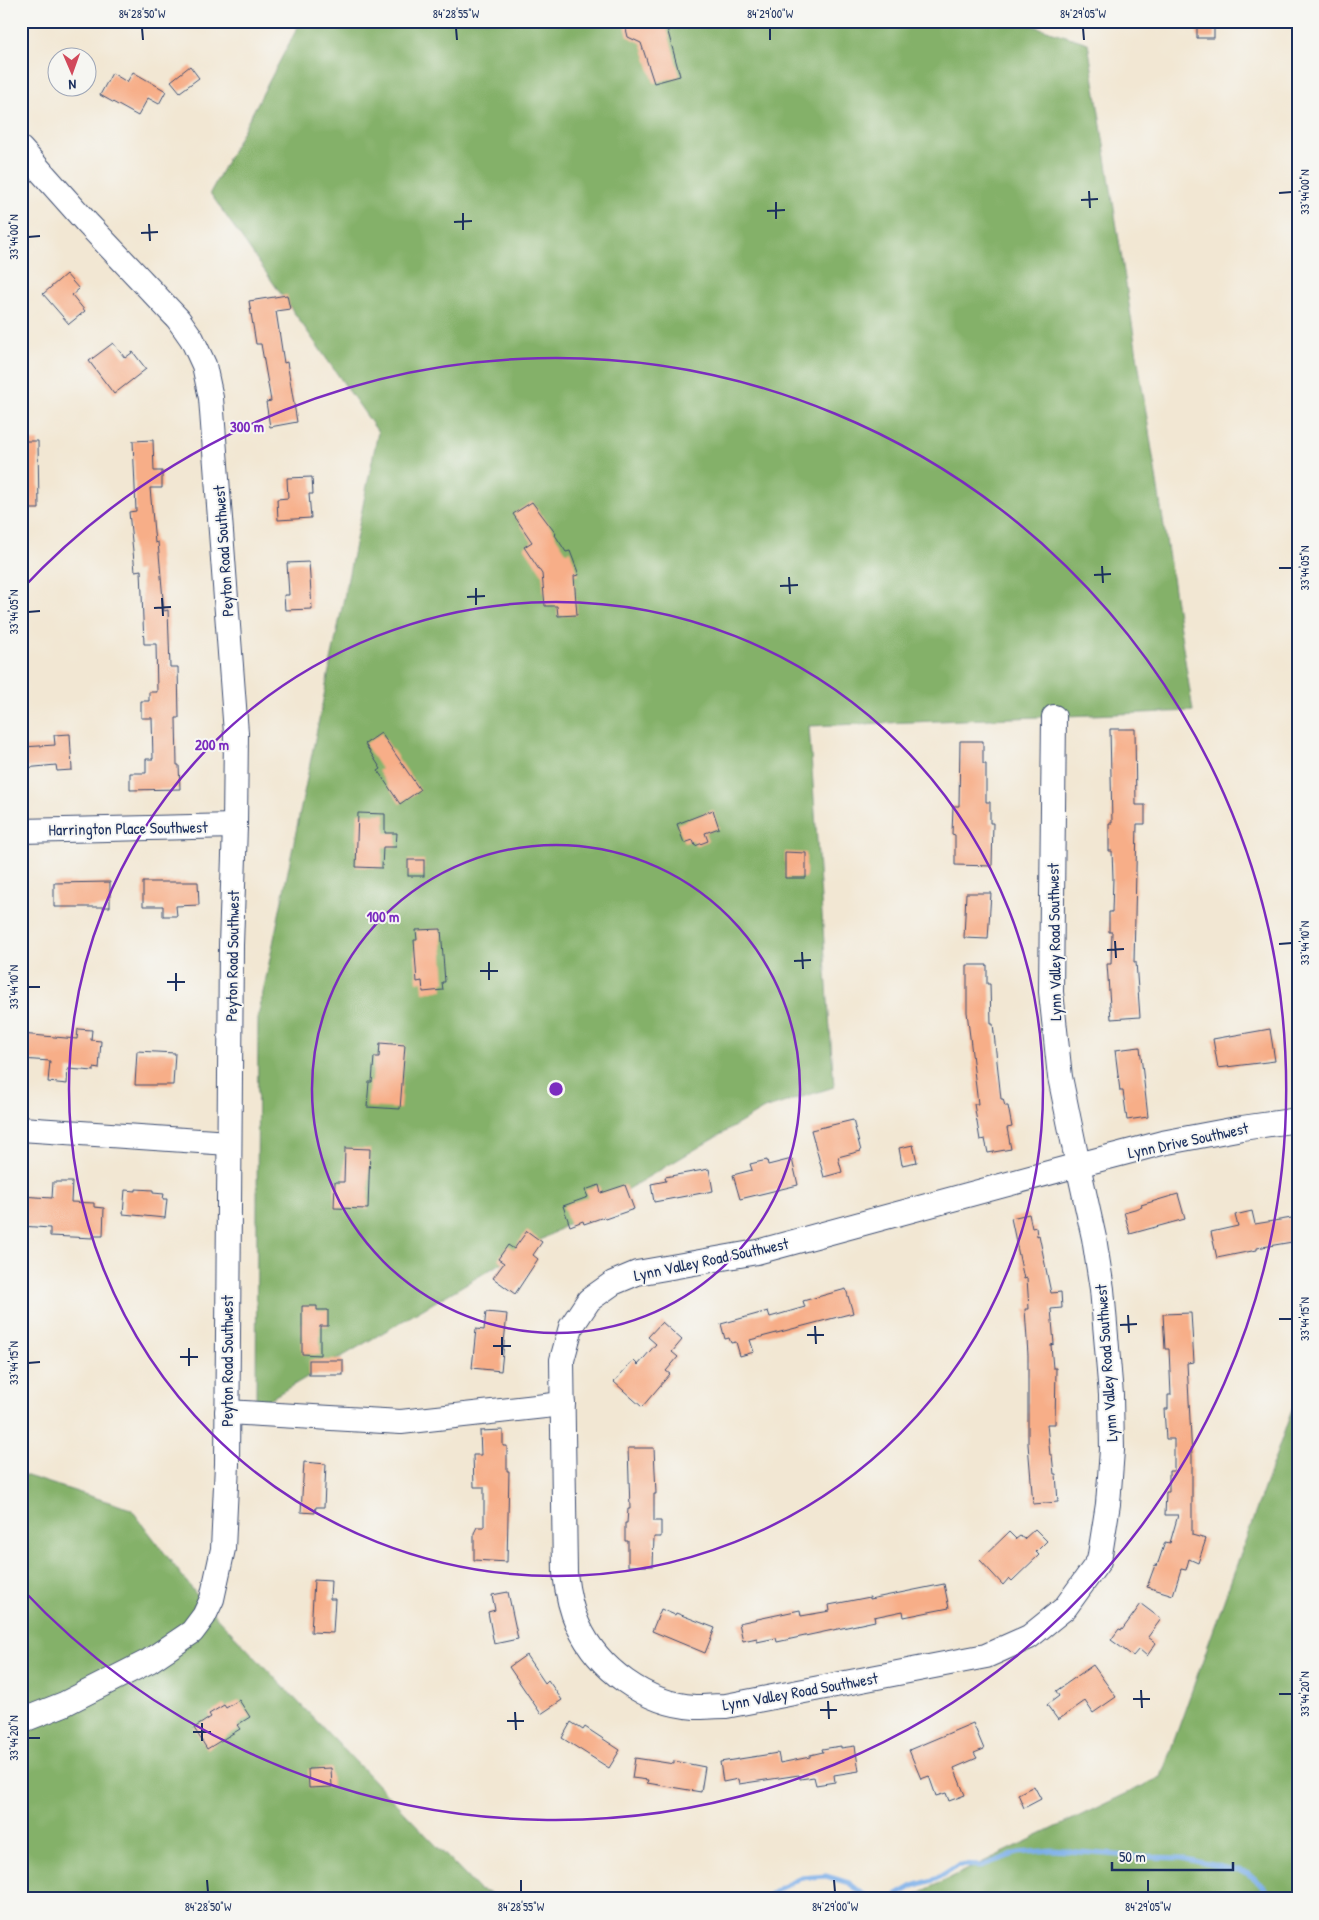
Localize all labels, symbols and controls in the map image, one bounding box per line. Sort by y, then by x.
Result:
text: 84°28'50"W [119,5,166,22]
text: 84°28'55"W [433,5,480,22]
text: 84°29'00"W [747,5,794,22]
text: 84°29'05"W [1060,5,1107,22]
north arrow [48,48,98,98]
text: N [68,76,77,95]
text: 33°44'00"N [1296,169,1313,215]
text: 33°44'00"N [5,214,22,260]
text: 300 m [230,416,264,437]
street label: Peyton Road Southwest [207,484,239,617]
text: 33°44'05"N [1296,546,1313,590]
text: 33°44'05"N [5,590,22,634]
text: 200 m [195,734,229,755]
street label: Harrington Place Southwest [48,816,208,840]
street label: Lynn Valley Road Southwest [1042,863,1066,1021]
street label: Peyton Road Southwest [220,890,244,1022]
text: 100 m [367,906,399,927]
text: 33°44'10"N [1296,921,1313,965]
text: 33°44'10"N [5,965,22,1009]
centre of rings [547,1080,565,1098]
street label: Lynn Drive Southwest [1126,1116,1251,1163]
street label: Lynn Valley Road Southwest [632,1232,791,1286]
street label: Lynn Valley Road Southwest [1089,1283,1122,1442]
street label: Peyton Road Southwest [216,1295,238,1427]
text: 33°44'15"N [1296,1297,1313,1341]
text: 33°44'15"N [5,1341,22,1385]
street label: Lynn Valley Road Southwest [720,1666,880,1716]
text: 33°44'20"N [1296,1671,1313,1717]
text: 33°44'20"N [5,1715,22,1761]
scale bar [1112,1840,1233,1872]
text: 50 m [1119,1846,1146,1867]
text: 84°28'50"W [185,1898,232,1915]
text: 84°28'55"W [498,1898,545,1915]
text: 84°29'00"W [812,1898,859,1915]
text: 84°29'05"W [1125,1898,1172,1915]

